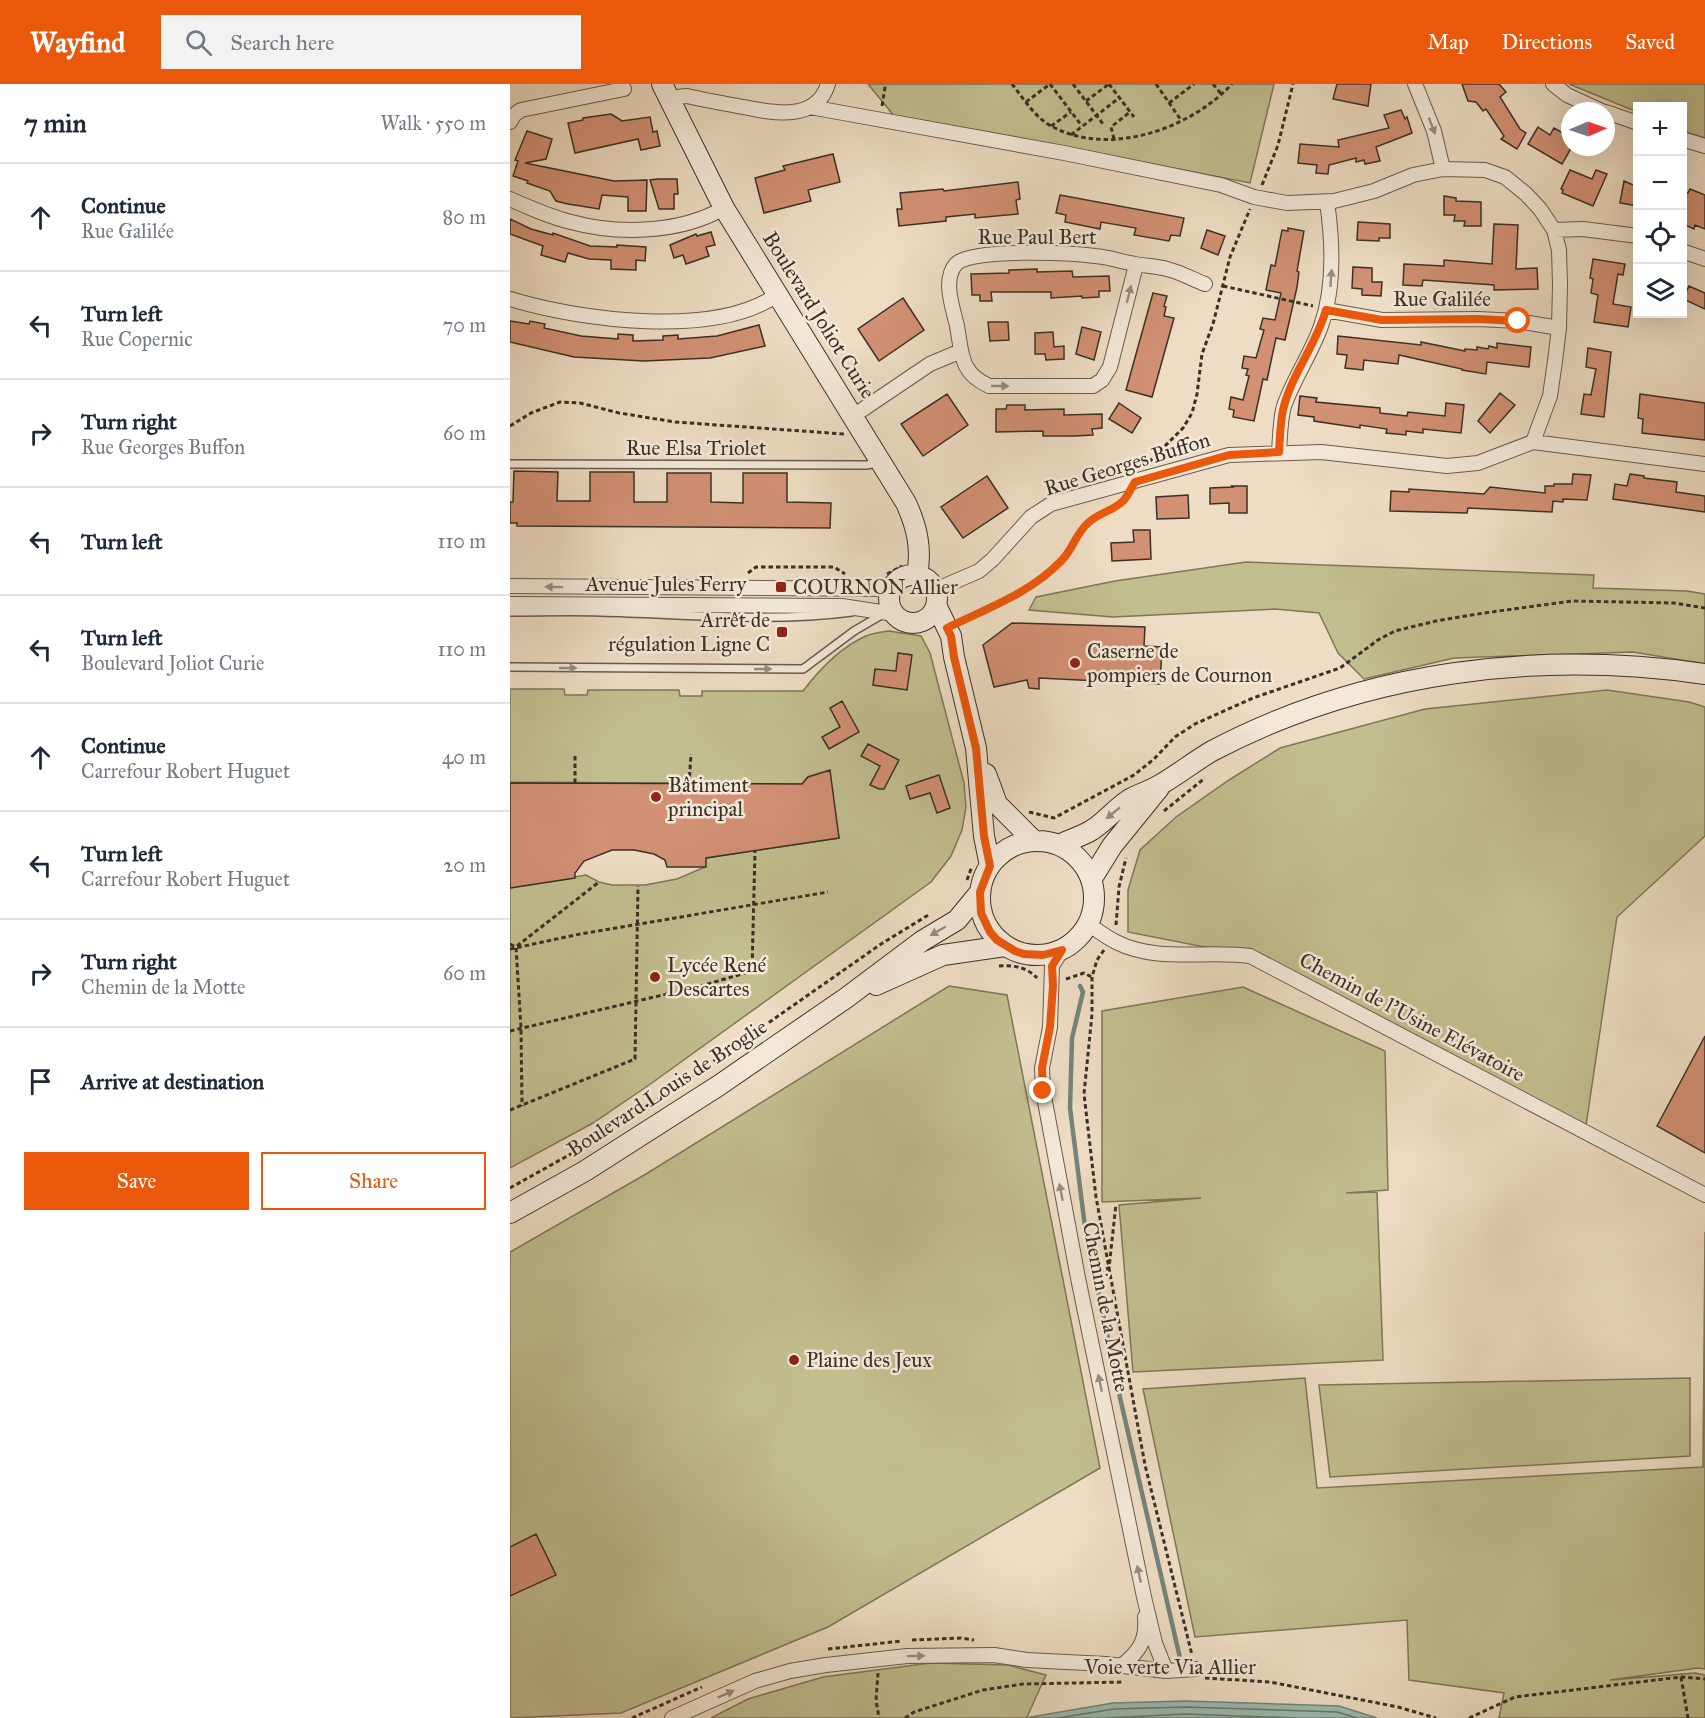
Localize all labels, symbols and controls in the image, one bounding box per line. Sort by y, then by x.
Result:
search box [161,15,581,69]
text: Wayfind [30,25,125,60]
icon: search [182,26,215,59]
text: Search here [230,29,334,56]
text: Map [1428,29,1469,55]
text: Directions [1502,29,1592,55]
text: Saved [1625,29,1675,55]
north arrow [1561,102,1615,156]
map controls [1633,102,1687,318]
button: + [1633,102,1687,156]
text: 7 min [24,107,87,139]
text: Walk · 550 m [381,111,486,135]
one-way arrow [1427,117,1437,135]
button: − [1633,156,1687,210]
text: Continue [81,192,166,219]
icon: ahead [24,201,57,234]
text: 80 m [443,205,486,229]
button: locate [1633,210,1687,264]
text: Rue Galilée [81,219,174,243]
street label: Rue Paul Bert [978,224,1097,250]
street label: Boulevard Joliot Curie [757,227,881,404]
button: layers [1633,264,1687,318]
one-way arrow [1326,268,1335,287]
one-way arrow [1124,284,1134,303]
street label: Rue Galilée [1393,286,1491,312]
text: Turn left [81,300,163,327]
route start [1504,307,1530,333]
icon: left [24,309,57,342]
text: 70 m [443,313,486,337]
text: Rue Copernic [81,327,193,351]
one-way arrow [991,381,1010,391]
text: Turn right [81,408,177,435]
icon: right [24,417,57,450]
text: 60 m [443,421,486,445]
street label: Rue Georges Buffon [1041,426,1213,502]
text: Rue Georges Buffon [81,435,245,459]
street label: Rue Elsa Triolet [626,435,767,461]
icon: left [24,525,57,558]
text: Turn left [81,528,163,555]
text: 110 m [438,529,486,553]
street label: Avenue Jules Ferry [585,571,748,597]
place label: COURNON Allier [793,574,958,600]
marker: COURNON Allier [774,580,788,594]
one-way arrow [545,582,564,592]
place label: Arrêt de régulation Ligne C [608,607,770,657]
text: Turn left [81,624,163,651]
marker: Arrêt de régulation Ligne C [775,625,789,639]
icon: left [24,633,57,666]
text: 110 m [438,637,486,661]
place label: Caserne de pompiers de Cournon [1086,638,1272,688]
text: Boulevard Joliot Curie [81,651,264,675]
marker: Caserne de pompiers de Cournon [1068,656,1082,670]
one-way arrow [559,663,578,672]
one-way arrow [754,664,773,674]
text: Continue [81,732,166,759]
icon: ahead [24,741,57,774]
text: 40 m [442,745,486,769]
text: Carrefour Robert Huguet [81,759,290,783]
place label: Bâtiment principal [667,772,750,822]
marker: Bâtiment principal [649,790,663,804]
one-way arrow [1105,806,1121,819]
text: Turn left [81,840,163,867]
icon: left [24,849,57,882]
text: 20 m [443,853,486,877]
text: Carrefour Robert Huguet [81,867,290,891]
one-way arrow [930,926,946,937]
street label: Chemin de l'Usine Elévatoire [1295,946,1529,1088]
text: Turn right [81,948,177,975]
place label: Lycée René Descartes [667,952,767,1002]
icon: right [24,957,57,990]
text: 60 m [443,961,486,985]
marker: Lycée René Descartes [648,970,662,984]
text: Chemin de la Motte [81,975,245,999]
street label: Boulevard Louis de Broglie [562,1013,772,1162]
icon: arrive [24,1065,57,1098]
text: Arrive at destination [81,1068,264,1095]
route end [1029,1077,1055,1103]
button: Save [24,1152,249,1210]
button: Share [261,1152,486,1210]
one-way arrow [1056,1183,1065,1202]
street label: Chemin de la Motte [1077,1220,1135,1394]
place label: Plaine des Jeux [806,1347,932,1373]
marker: Plaine des Jeux [787,1353,801,1367]
one-way arrow [1095,1374,1104,1393]
one-way arrow [1134,1565,1144,1584]
one-way arrow [906,1651,925,1661]
street label: Voie verte Via Allier [1083,1654,1256,1680]
one-way arrow [717,1689,735,1699]

